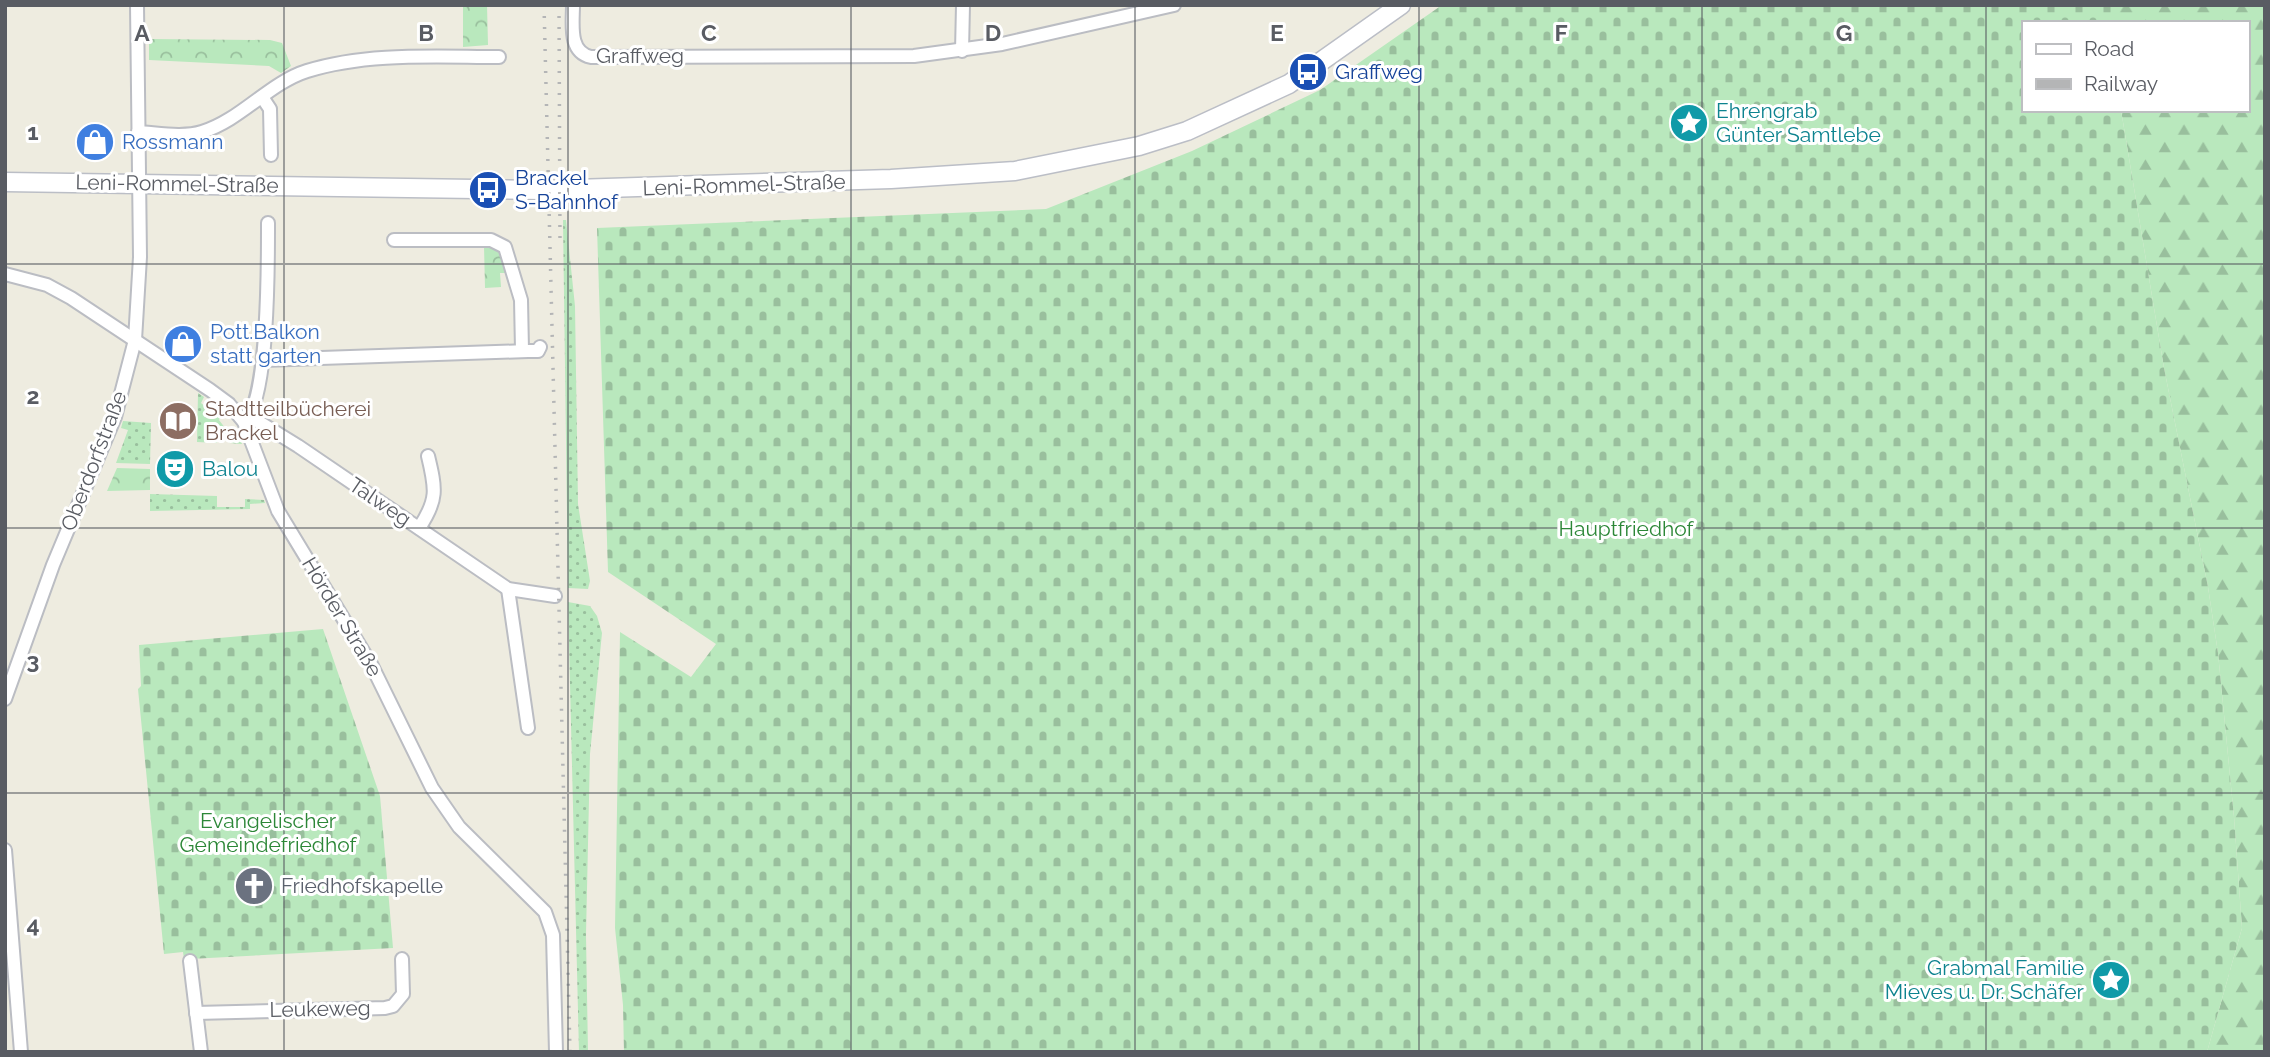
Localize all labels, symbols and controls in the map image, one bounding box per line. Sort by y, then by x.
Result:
text: A [134,19,150,46]
text: B [418,19,434,46]
text: C [701,19,717,46]
text: D [985,19,1001,46]
text: E [1270,19,1284,46]
text: F [1554,19,1568,46]
text: G [1836,19,1852,46]
legend [2022,21,2249,112]
text: Road [2084,36,2134,61]
street label: Graffweg [596,43,684,68]
bus stop icon: Graffweg [1287,51,1329,93]
place label: Graffweg [1335,59,1423,84]
text: Railway [2084,71,2158,96]
place label: Ehrengrab Günter Samtlebe [1716,98,1881,147]
place icon: Ehrengrab Günter Samtlebe [1668,102,1710,144]
text: 1 [27,118,39,145]
shop icon: Rossmann [74,121,116,163]
place label: Rossmann [122,129,223,154]
place label: Brackel S-Bahnhof [515,165,619,214]
street label: Leni-Rommel-Straße [642,168,846,201]
street label: Leni-Rommel-Straße [75,169,279,198]
bus stop icon: Brackel S-Bahnhof [467,169,509,211]
place label: Pott.Balkon statt garten [210,319,321,368]
shop icon: Pott.Balkon statt garten [162,323,204,365]
text: 2 [27,382,39,409]
street label: Oberdorfstraße [55,387,132,534]
place label: Stadtteilbücherei Brackel [205,396,371,445]
library icon: Stadtteilbücherei Brackel [157,400,199,442]
theatre icon: Balou [154,448,196,490]
place label: Balou [202,456,258,481]
street label: Talweg [345,472,416,531]
park label: Hauptfriedhof [1559,516,1695,541]
street label: Hörder Straße [297,553,388,681]
text: 3 [27,647,39,674]
park label: Evangelischer Gemeindefriedhof [180,808,357,857]
church icon: Friedhofskapelle [233,865,275,907]
place label: Friedhofskapelle [281,873,443,898]
text: 4 [26,911,40,938]
place label: Grabmal Familie Mieves u. Dr. Schäfer [1885,955,2085,1004]
place icon: Grabmal Familie Mieves u. Dr. Schäfer [2090,959,2132,1001]
street label: Leukeweg [269,995,371,1022]

